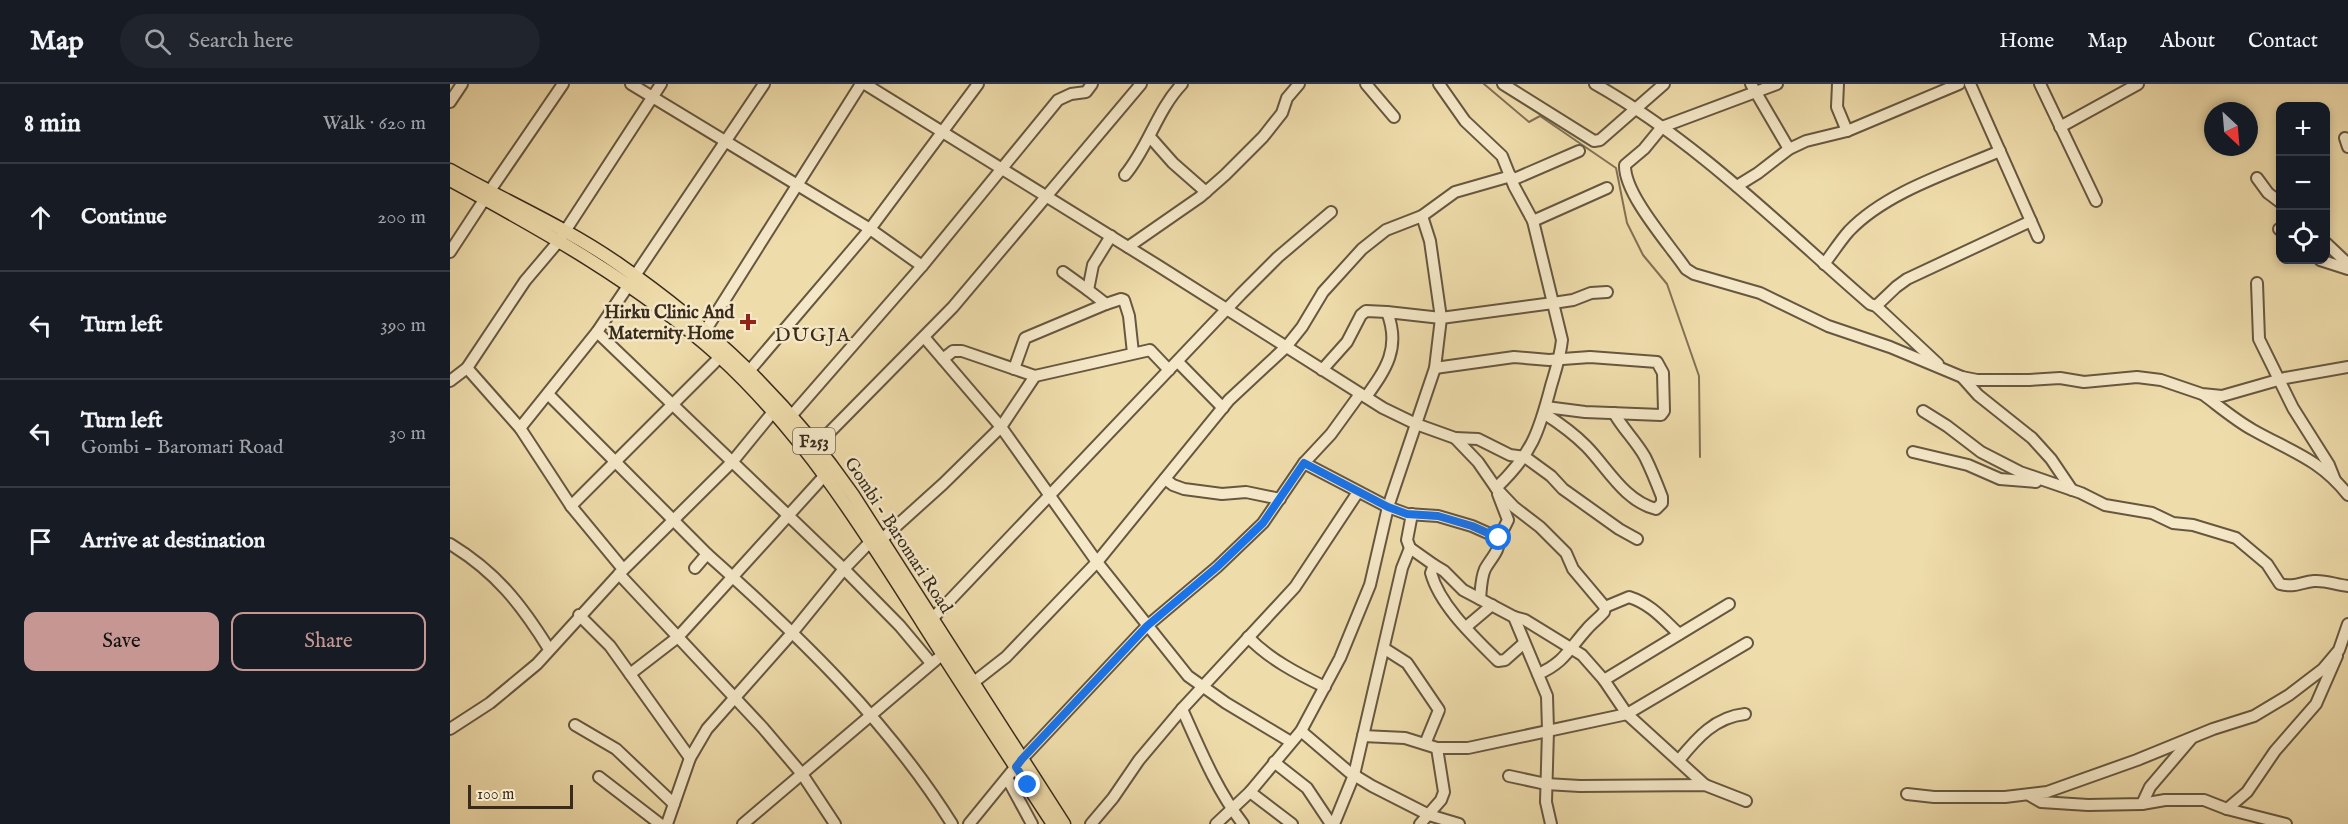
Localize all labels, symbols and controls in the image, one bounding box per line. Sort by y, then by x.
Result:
search box [120,14,540,68]
text: Map [30,24,84,59]
icon: search [141,25,174,58]
text: Search here [189,27,293,55]
text: Home [1999,28,2054,55]
text: Map [2087,28,2127,55]
text: About [2160,28,2215,55]
text: Contact [2248,28,2318,55]
north arrow [2204,102,2258,156]
map controls [2276,102,2330,264]
button: + [2276,102,2330,156]
text: 8 min [24,107,81,140]
text: Walk · 620 m [323,111,426,136]
button: − [2276,156,2330,210]
icon: ahead [24,201,57,234]
text: Continue [81,203,167,231]
text: 200 m [377,205,426,230]
button: locate [2276,210,2330,264]
place label: Hirku Clinic And Maternity Home [604,302,735,346]
icon: left [24,309,57,342]
text: Turn left [81,311,163,339]
text: 390 m [380,313,426,338]
marker: Hirku Clinic And Maternity Home [739,313,757,331]
district label: DUGJA [775,323,851,348]
text: Turn left [81,407,163,435]
icon: left [24,417,57,450]
text: 30 m [389,421,426,446]
road number: F253 [793,428,835,454]
text: Gombi - Baromari Road [81,435,283,460]
street label: Gombi - Baromari Road [838,453,957,619]
route start [1485,524,1511,550]
icon: arrive [24,525,57,558]
text: Arrive at destination [81,527,265,555]
button: Save [24,612,219,671]
button: Share [231,612,426,671]
route end [1014,771,1040,797]
scale bar [468,782,573,810]
text: 100 m [477,785,514,805]

